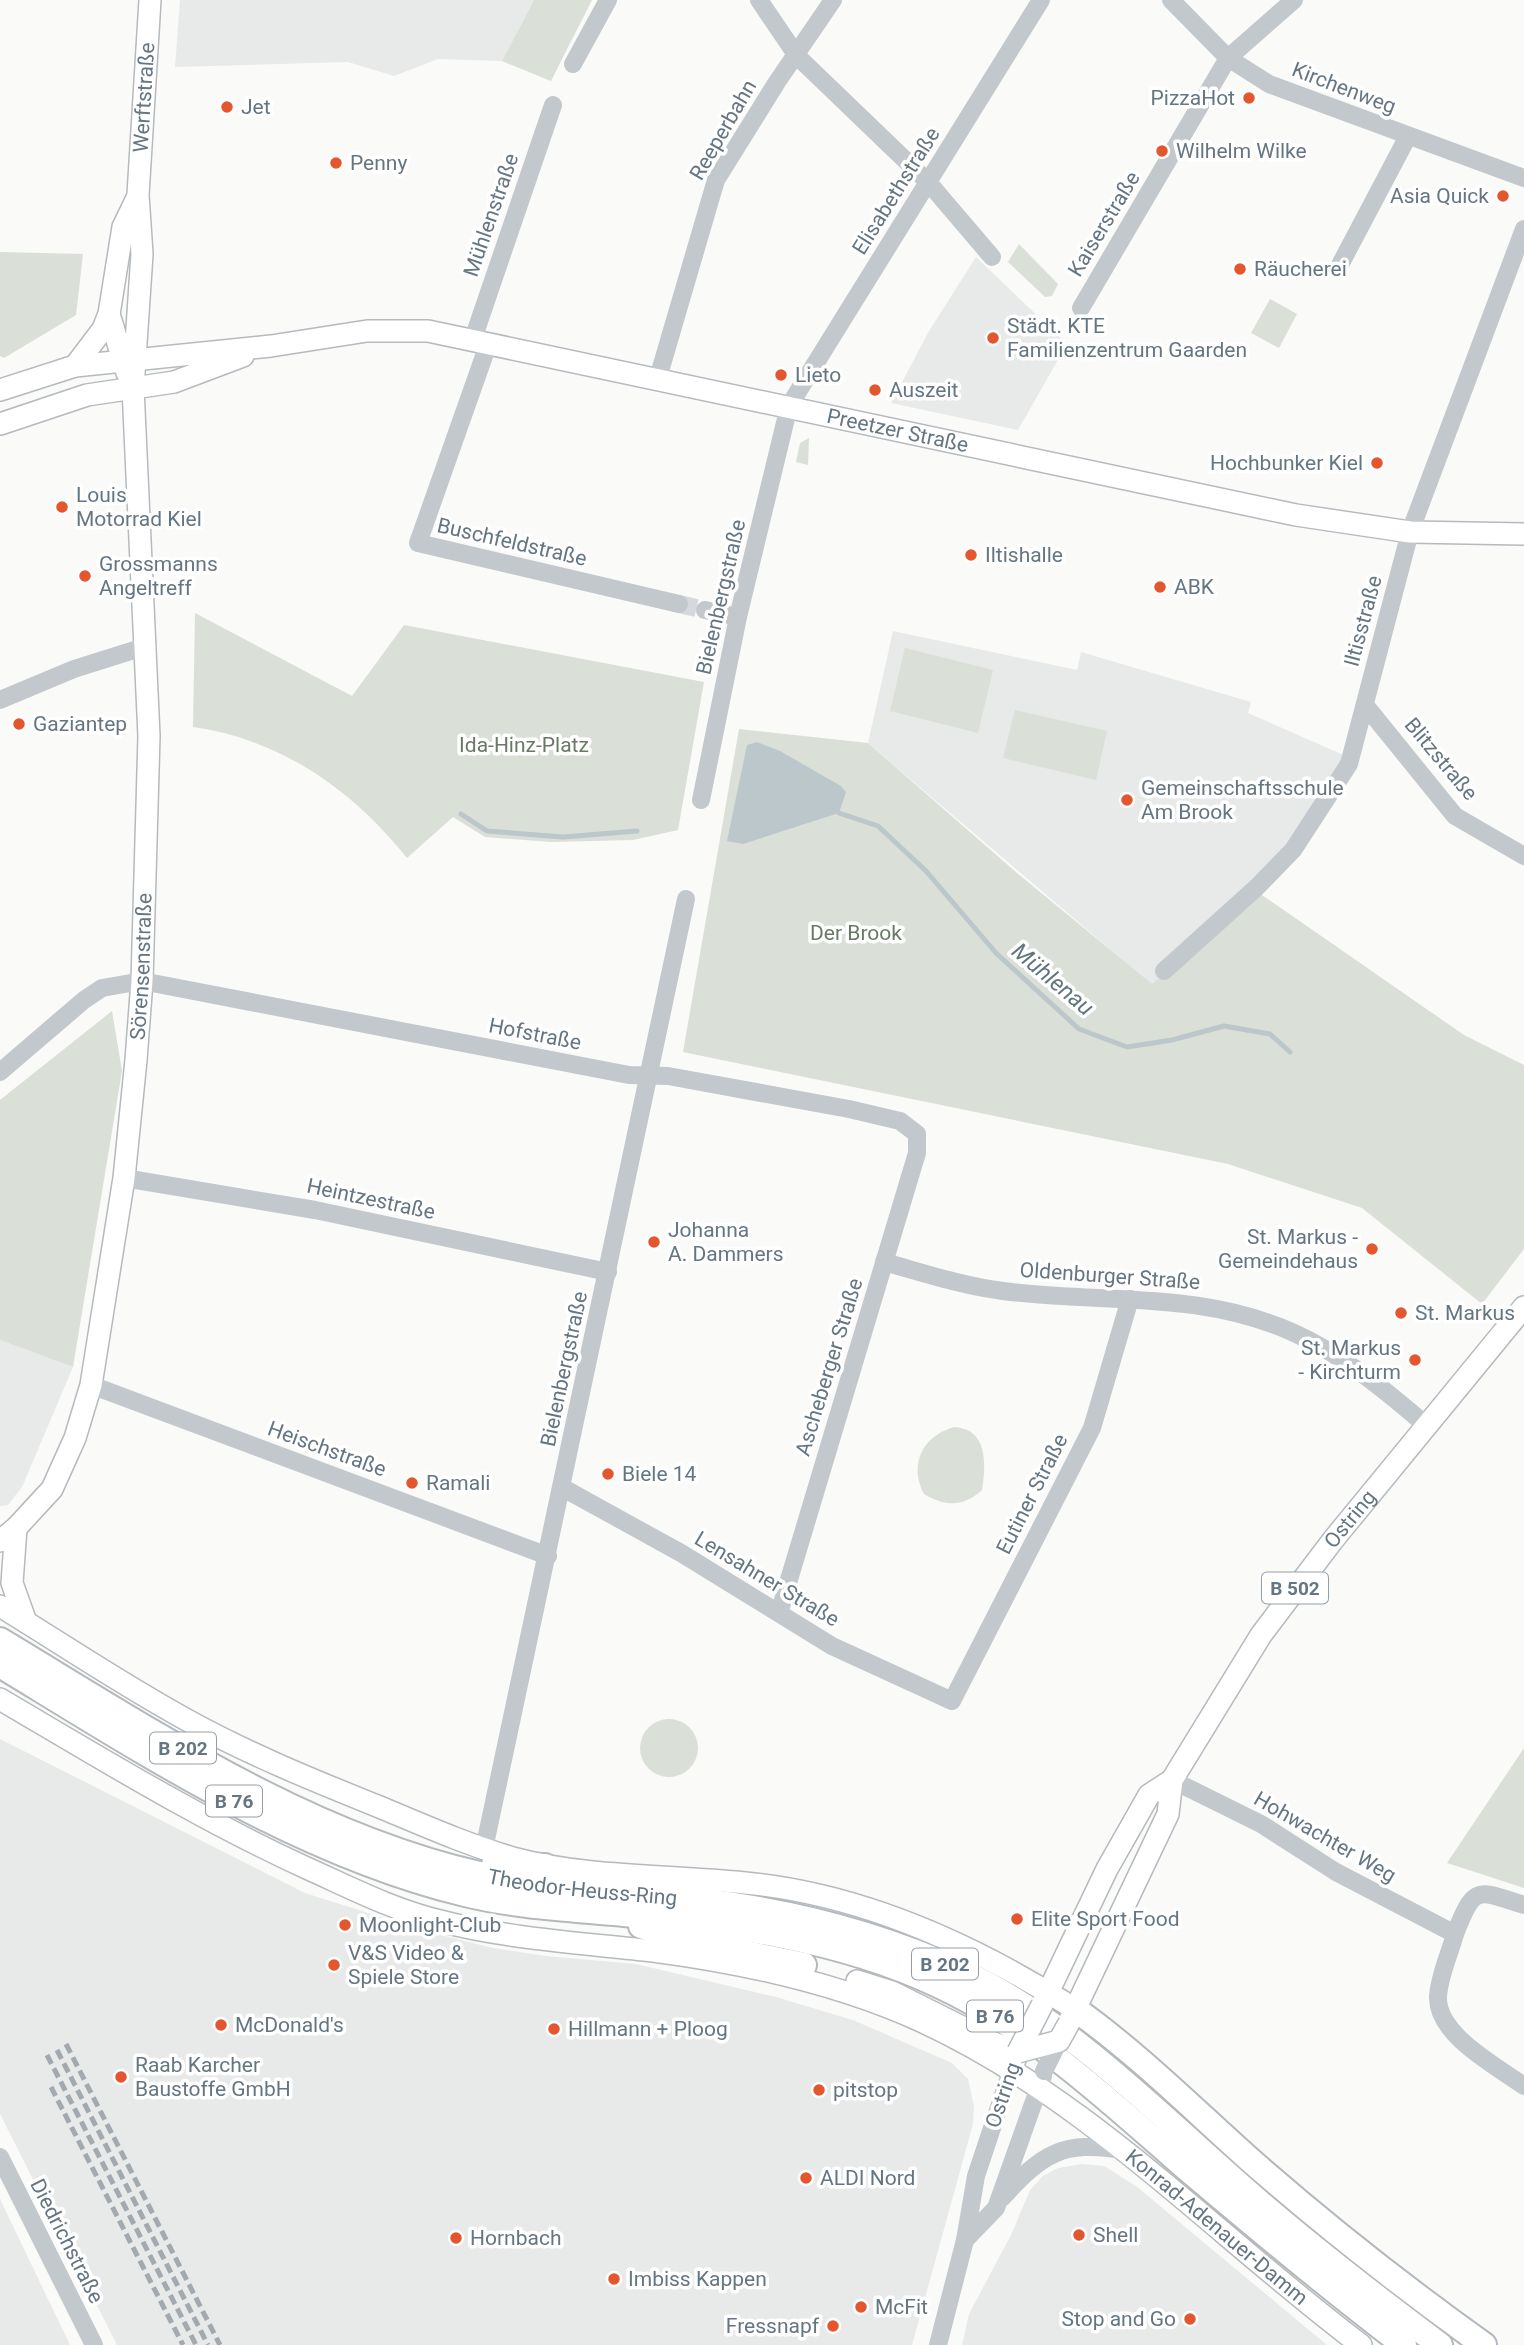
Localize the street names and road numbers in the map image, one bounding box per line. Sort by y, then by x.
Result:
street label: Werftstraße [129,42,159,153]
street label: Kirchenweg [1289,57,1399,119]
street label: Reeperbahn [685,76,761,184]
street label: Elisabethstraße [847,123,945,259]
street label: Mühlenstraße [459,150,523,280]
street label: Kaiserstraße [1063,167,1145,281]
street label: Preetzer Straße [825,404,971,457]
street label: Buschfeldstraße [435,513,589,571]
street label: Bielenbergstraße [692,517,750,677]
street label: Iltisstraße [1339,573,1387,669]
street label: Blitzstraße [1400,713,1482,805]
street label: Sörensenstraße [126,893,157,1041]
street label: Hofstraße [487,1013,583,1055]
street label: Heintzestraße [305,1174,437,1224]
street label: Oldenburger Straße [1019,1258,1201,1294]
street label: Ascheberger Straße [791,1275,867,1459]
street label: Bielenbergstraße [536,1289,592,1449]
street label: Heischstraße [265,1417,389,1481]
street label: Eutiner Straße [991,1430,1073,1558]
street label: Ostring [1319,1485,1381,1553]
street label: Lensahner Straße [691,1526,843,1632]
road number: B 502 [1262,1572,1328,1604]
road number: B 202 [150,1732,216,1764]
road number: B 76 [206,1786,262,1816]
street label: Hohwachter Weg [1250,1787,1400,1887]
street label: Theodor-Heuss-Ring [485,1864,678,1910]
road number: B 202 [912,1948,978,1980]
road number: B 76 [967,2000,1023,2032]
street label: Ostring [981,2059,1025,2131]
street label: Konrad-Adenauer-Damm [1121,2144,1312,2310]
street label: Diedrichstraße [25,2175,109,2307]

